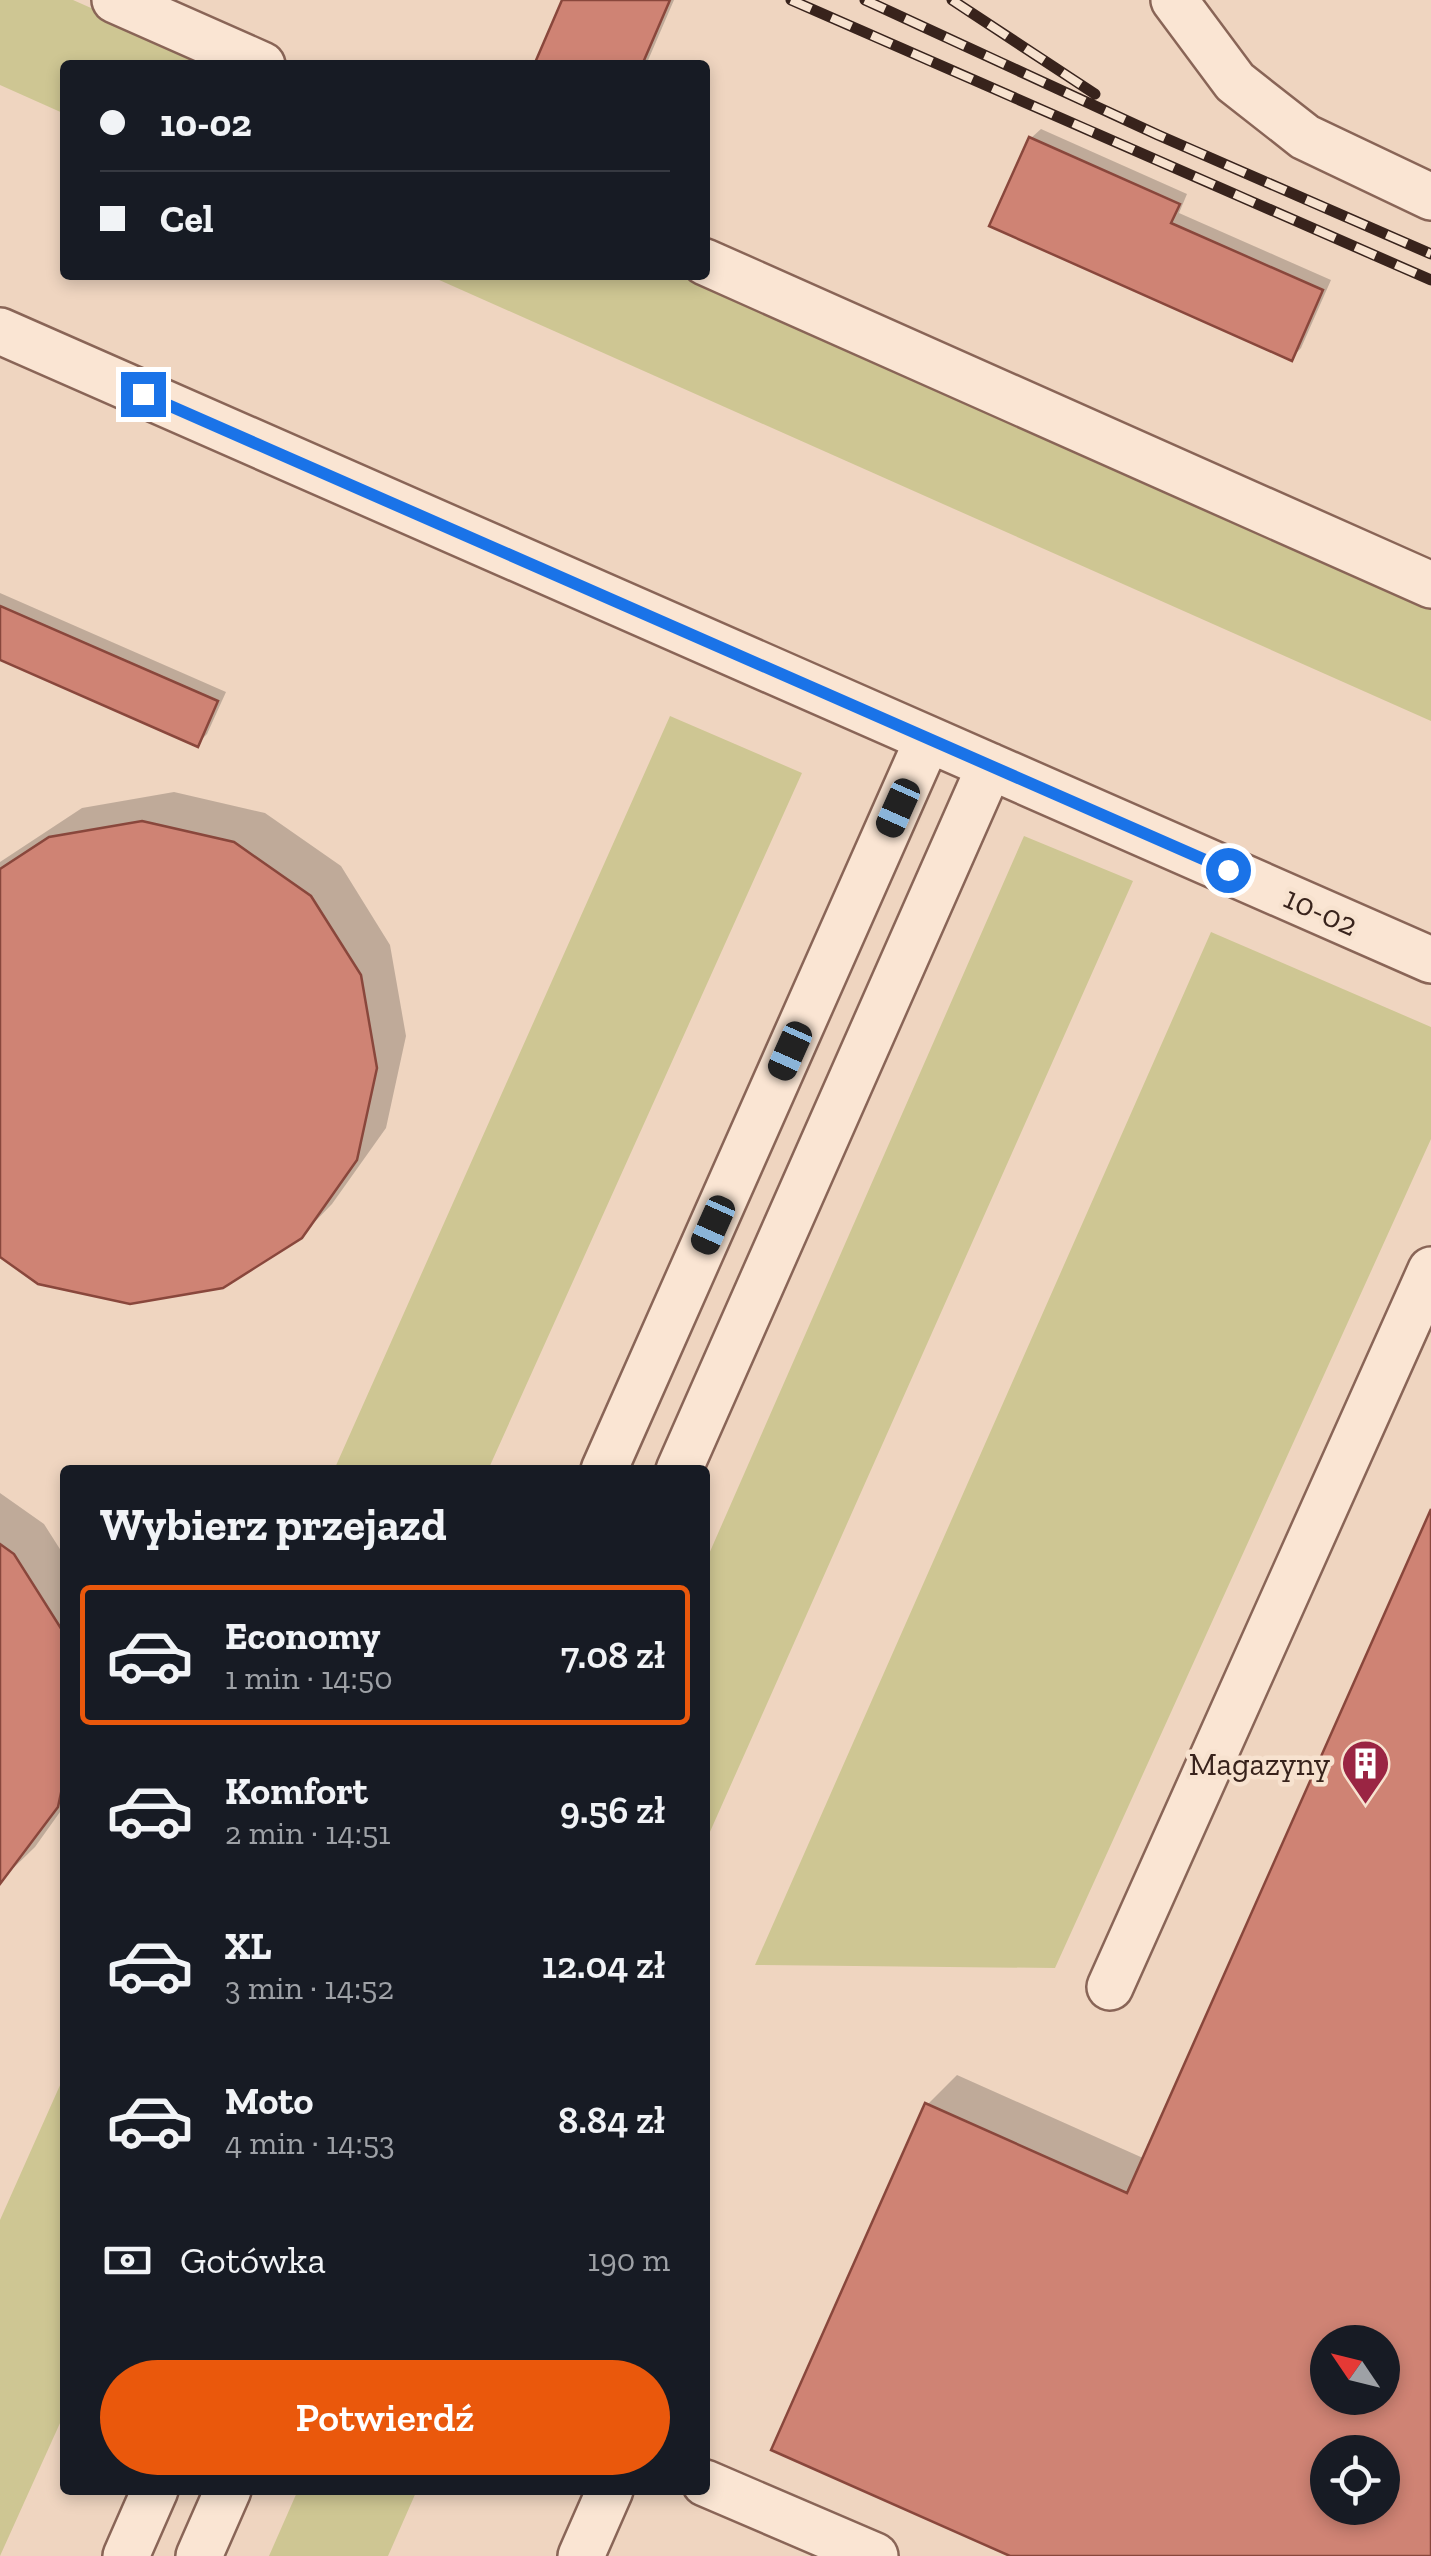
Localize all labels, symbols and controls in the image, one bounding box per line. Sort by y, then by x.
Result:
text: 10-02 [160,100,252,146]
text: Cel [160,196,214,242]
route end [121,372,166,417]
car [872,774,924,842]
route start [1206,848,1251,893]
street label: 10-02 [1278,878,1364,944]
car [764,1017,816,1085]
car [687,1191,739,1259]
text: Wybierz przejazd [100,1498,447,1552]
icon: car [105,1610,195,1700]
text: Economy [225,1613,380,1659]
text: 7.08 zł [561,1632,665,1678]
text: 1 min · 14:50 [225,1659,393,1697]
building icon: Magazyny [1339,1738,1391,1806]
place label: Magazyny [1189,1745,1331,1783]
icon: car [105,1765,195,1855]
text: Komfort [225,1768,368,1814]
text: 9.56 zł [560,1787,665,1833]
text: 2 min · 14:51 [225,1814,391,1852]
icon: car [105,1920,195,2010]
text: XL [225,1923,272,1969]
text: 12.04 zł [542,1942,665,1988]
text: 3 min · 14:52 [225,1969,394,2007]
icon: car [105,2075,195,2165]
text: Moto [225,2078,313,2124]
text: 8.84 zł [558,2097,665,2143]
text: 4 min · 14:53 [225,2124,395,2162]
icon: cash [100,2233,155,2288]
text: Gotówka [180,2237,326,2283]
text: 190 m [587,2241,670,2279]
north arrow [1310,2325,1400,2415]
map controls [1310,2325,1400,2525]
button: Potwierdź [100,2360,670,2475]
button: locate [1310,2435,1400,2525]

